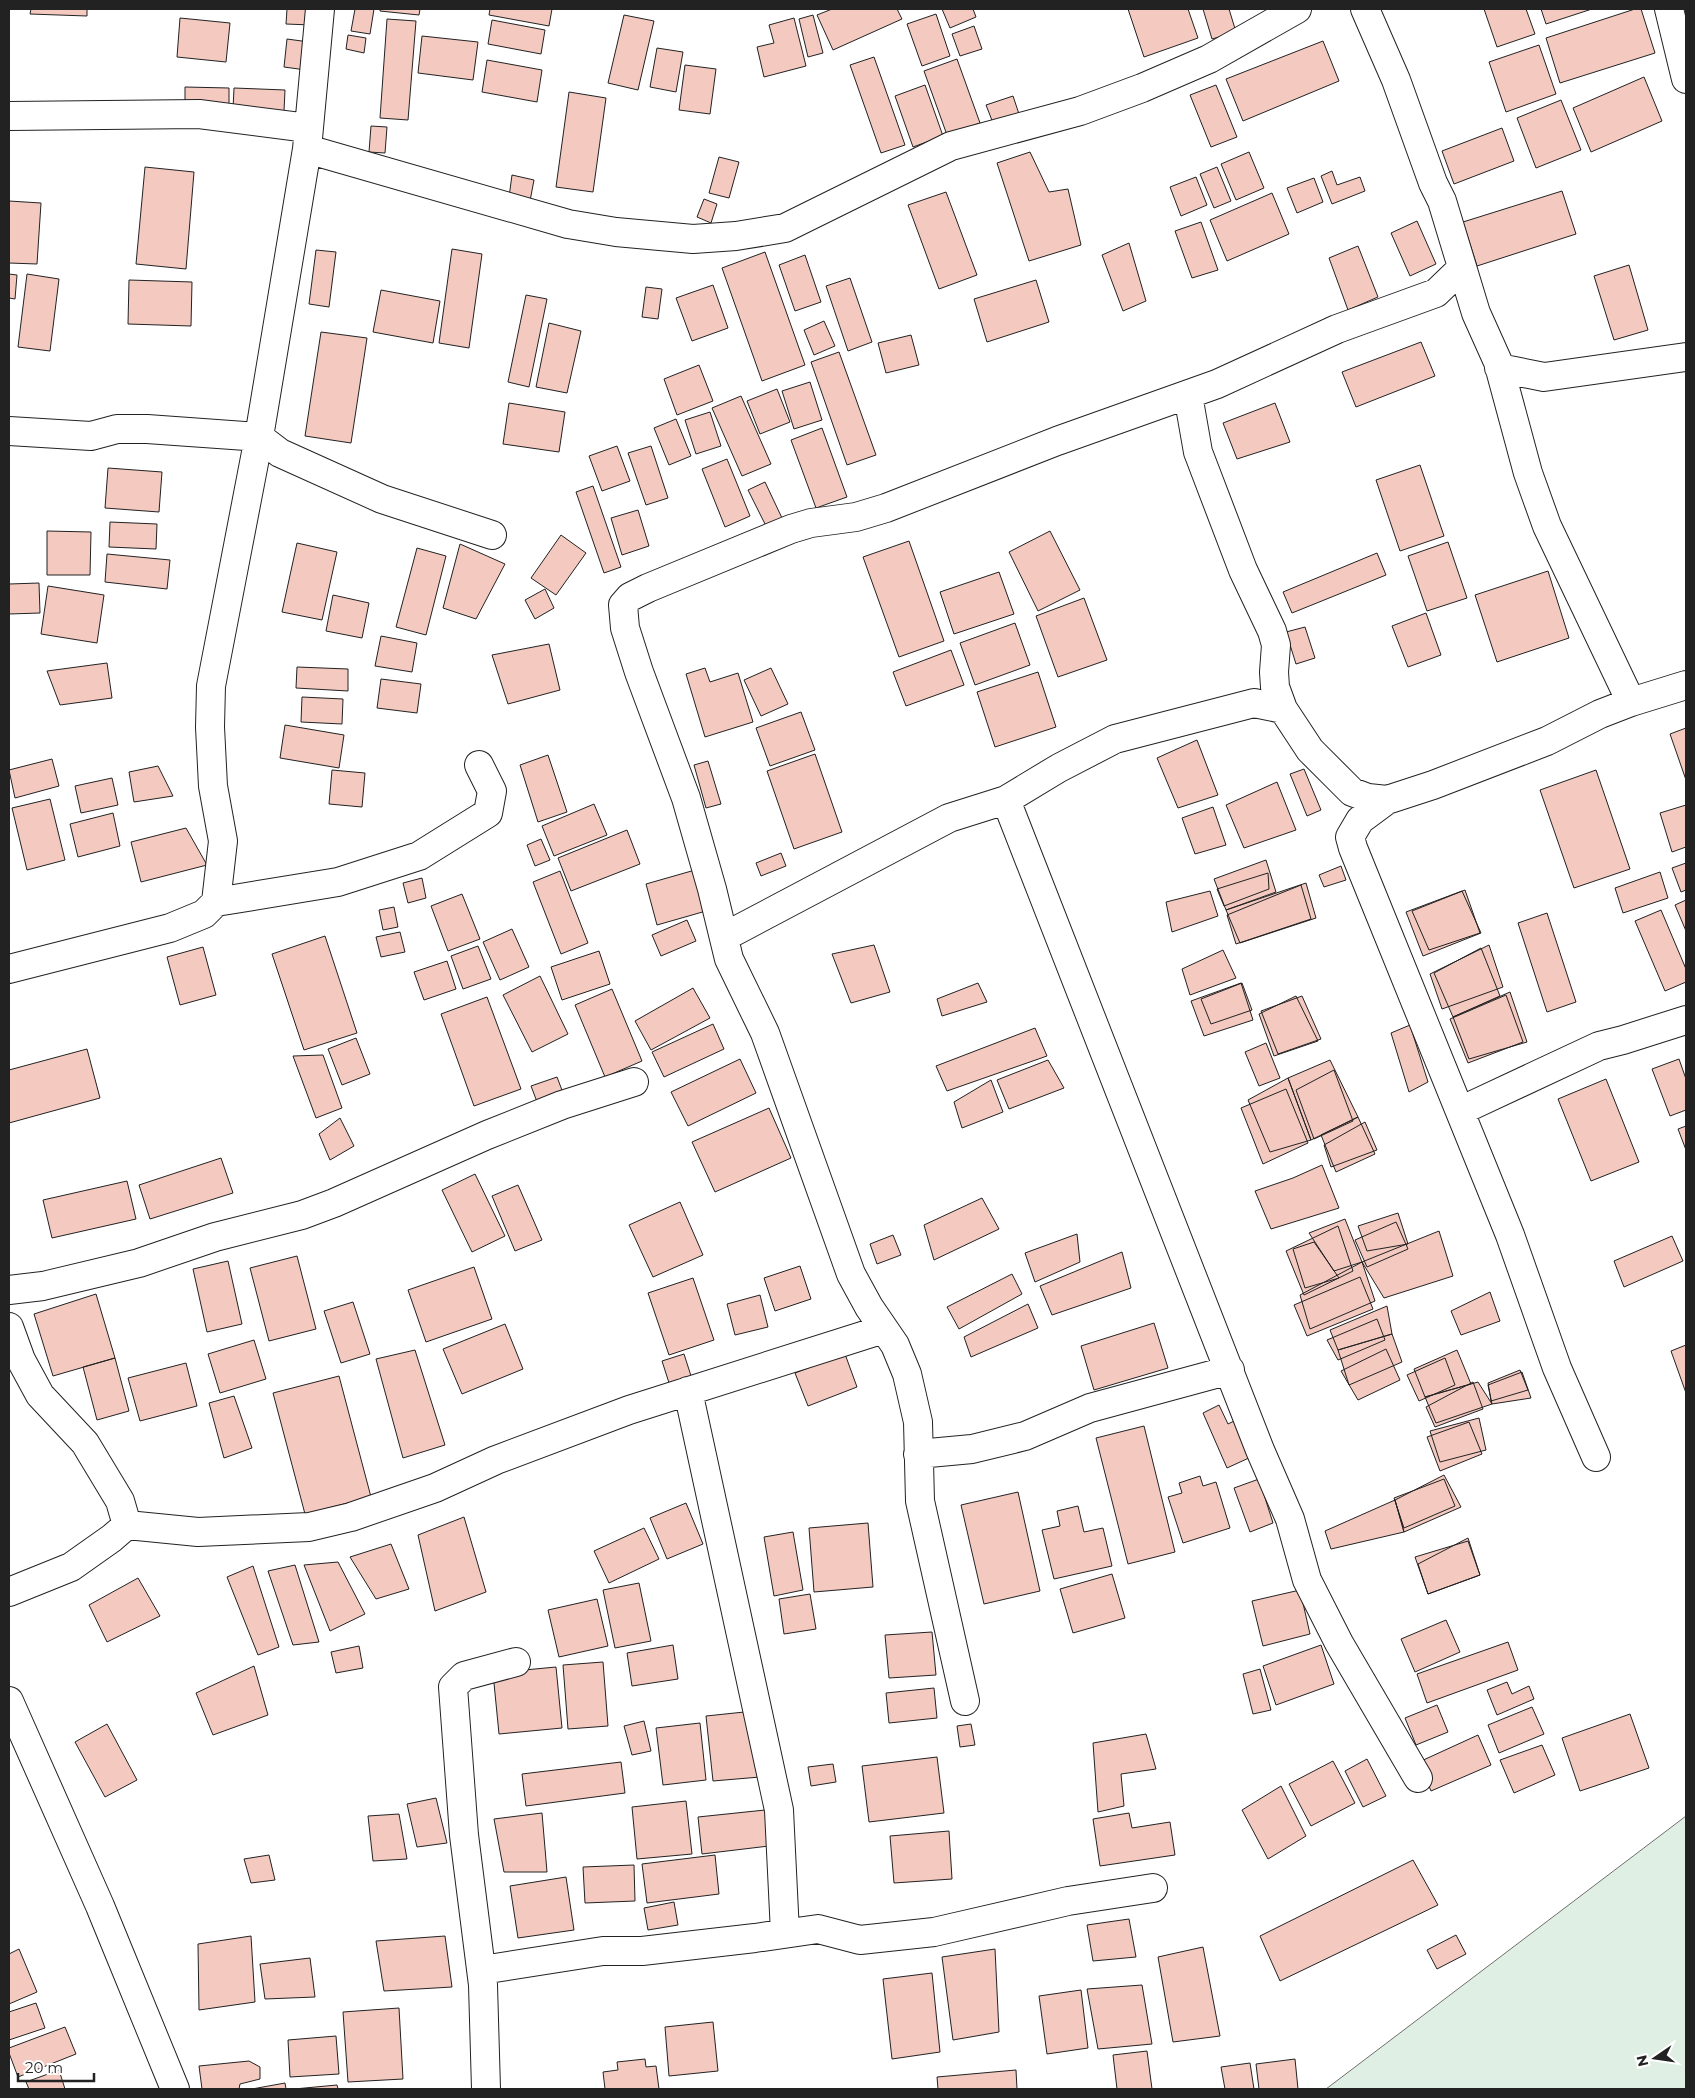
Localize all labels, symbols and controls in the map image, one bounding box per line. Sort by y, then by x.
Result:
north arrow [1630,2033,1680,2083]
scale bar [18,2050,94,2082]
text: N [1632,2053,1652,2068]
text: 20 m [25,2058,63,2077]

